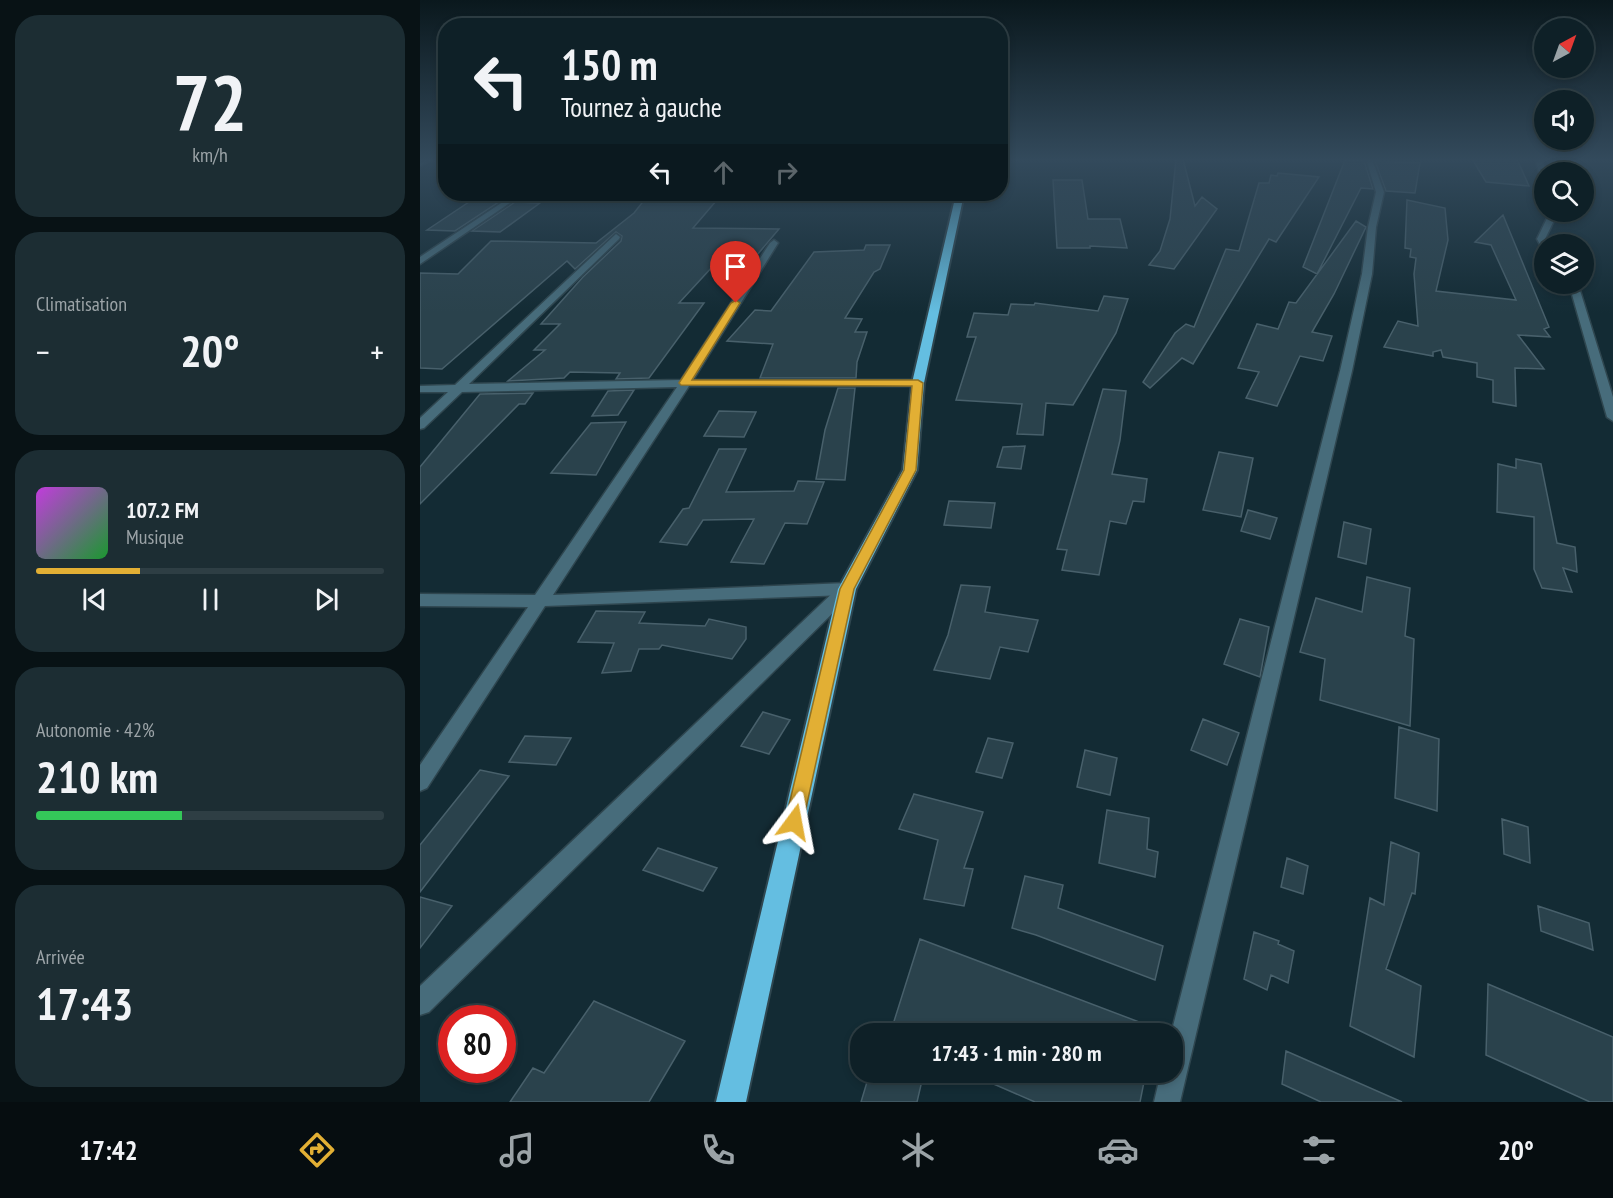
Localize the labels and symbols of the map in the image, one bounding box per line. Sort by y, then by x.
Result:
north arrow [1534,18,1594,78]
pin [710,241,761,303]
position arrow [762,790,826,854]
speed limit sign: 80 [438,1005,516,1083]

